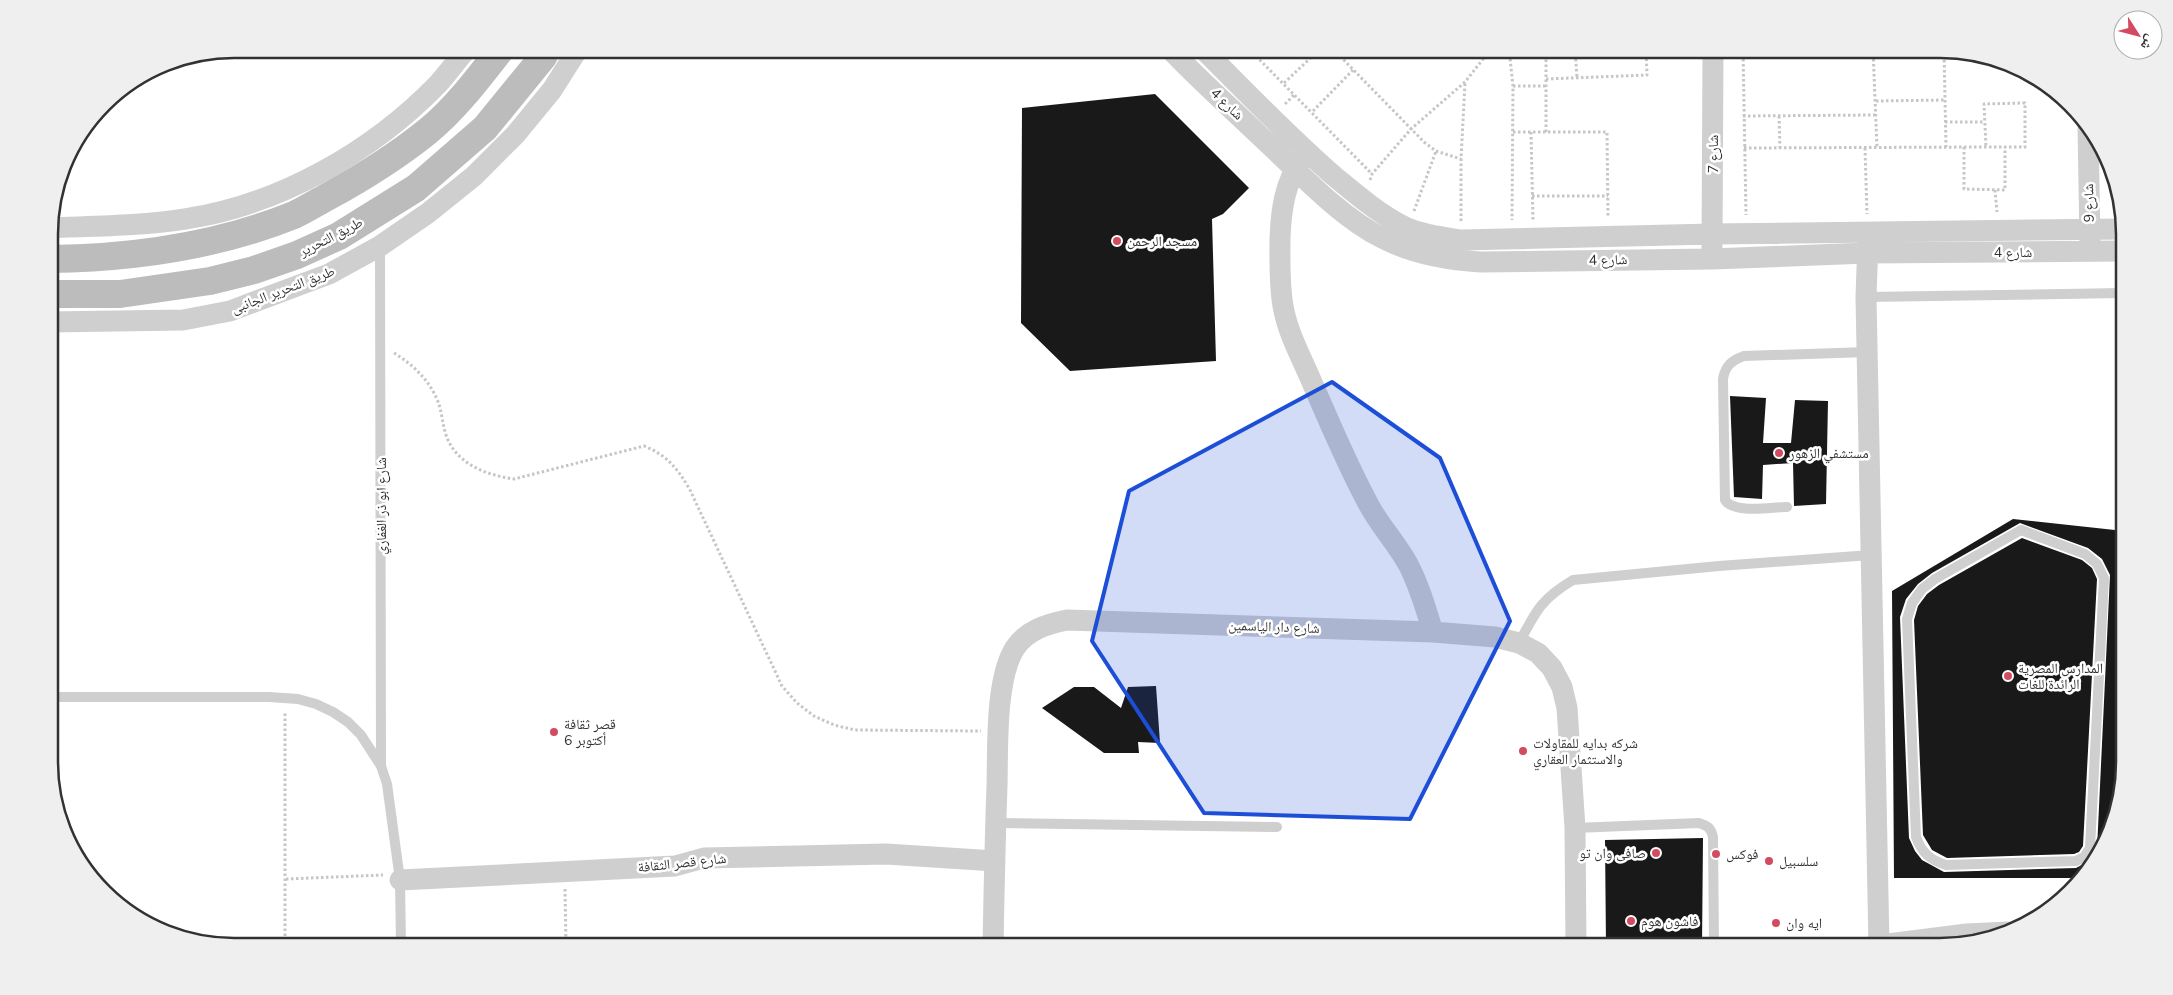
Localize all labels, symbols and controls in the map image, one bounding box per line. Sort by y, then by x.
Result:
north arrow [2113,10,2163,60]
text: ش [2136,31,2160,54]
street label: شارع 4 [1207,84,1247,124]
street label: شارع 7 [1704,135,1723,173]
street label: شارع 9 [2079,184,2099,222]
street label: طريق التحرير [295,213,366,262]
place label: مسجد الرحمن [1127,232,1197,251]
marker: مسجد الرحمن [1111,235,1123,247]
street label: شارع 4 [1994,243,2032,262]
street label: شارع 4 [1589,250,1627,270]
street label: طريق التحرير الجانبى [229,262,337,318]
place label: مستشفي الزهور [1788,444,1869,464]
marker: مستشفي الزهور [1773,447,1785,459]
street label: شارع ابو ذر الغفاري [372,457,392,555]
street label: شارع دار الياسمين [1228,616,1320,638]
place label: المدارس المصرية الرائدة للغات [2018,659,2103,694]
marker: المدارس المصرية الرائدة للغات [2002,670,2014,682]
place label: قصر ثقافة 6 أكتوبر [564,715,616,750]
marker: قصر ثقافة 6 أكتوبر [548,726,560,738]
place label: شركه بدايه للمقاولات والاستثمار العقاري [1533,734,1638,770]
marker: شركه بدايه للمقاولات والاستثمار العقاري [1517,745,1529,757]
place label: صافى وان تو [1579,844,1646,863]
place label: فوكس [1726,845,1759,864]
marker: صافى وان تو [1650,847,1662,859]
marker: فوكس [1710,848,1722,860]
street label: شارع قصر الثقافة [637,849,727,877]
place label: سلسبيل [1779,852,1818,871]
marker: سلسبيل [1763,855,1775,867]
place label: فاشون هوم [1641,912,1699,931]
place label: ايه وان [1786,914,1822,933]
marker: فاشون هوم [1625,915,1637,927]
marker: ايه وان [1770,917,1782,929]

